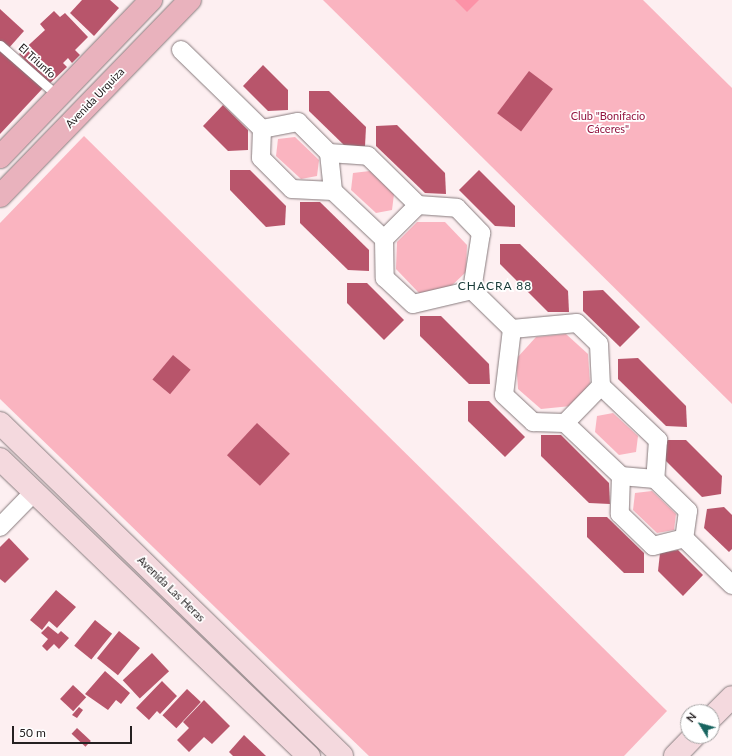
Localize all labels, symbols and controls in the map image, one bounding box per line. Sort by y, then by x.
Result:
street label: El Triunfo [16,41,58,81]
street label: Avenida Urquiza [63,65,127,131]
park label: Club "Bonifacio Cáceres" [571,110,645,136]
district label: CHACRA 88 [458,279,532,293]
street label: Avenida Las Heras [135,554,207,624]
north arrow [680,704,720,744]
text: N [683,710,699,724]
scale bar [14,718,134,744]
text: 50 m [19,725,46,740]

